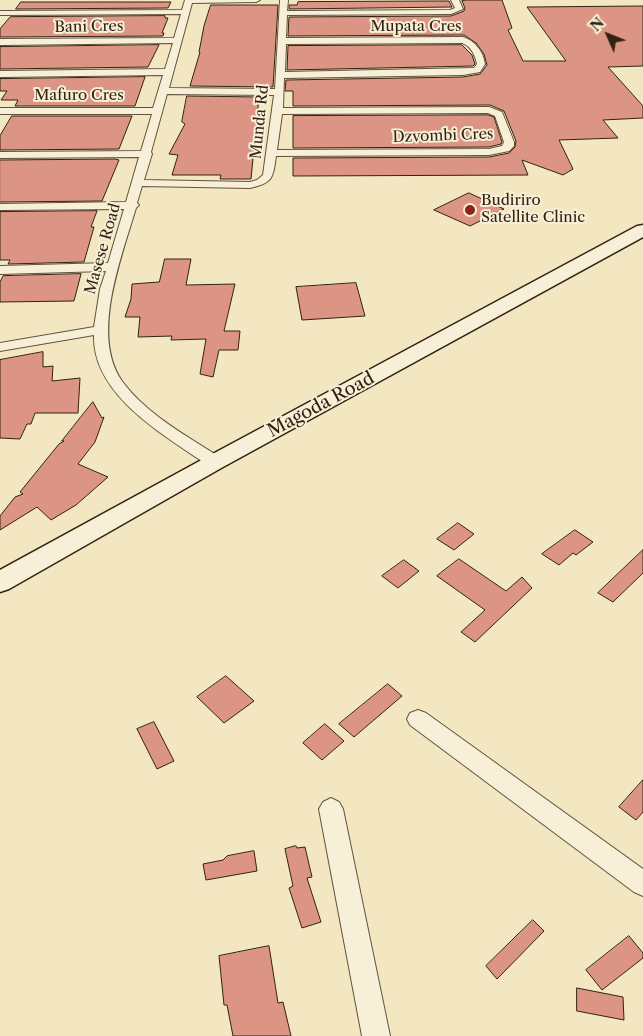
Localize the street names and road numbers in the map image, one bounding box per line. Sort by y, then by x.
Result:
street label: Bani Cres [54,17,124,37]
street label: Mupata Cres [370,18,462,36]
street label: Munda Rd [247,84,273,160]
street label: Mafuro Cres [34,87,124,105]
street label: Dzvombi Cres [392,125,494,147]
street label: Masese Road [81,201,125,297]
street label: Magoda Road [264,368,378,442]

